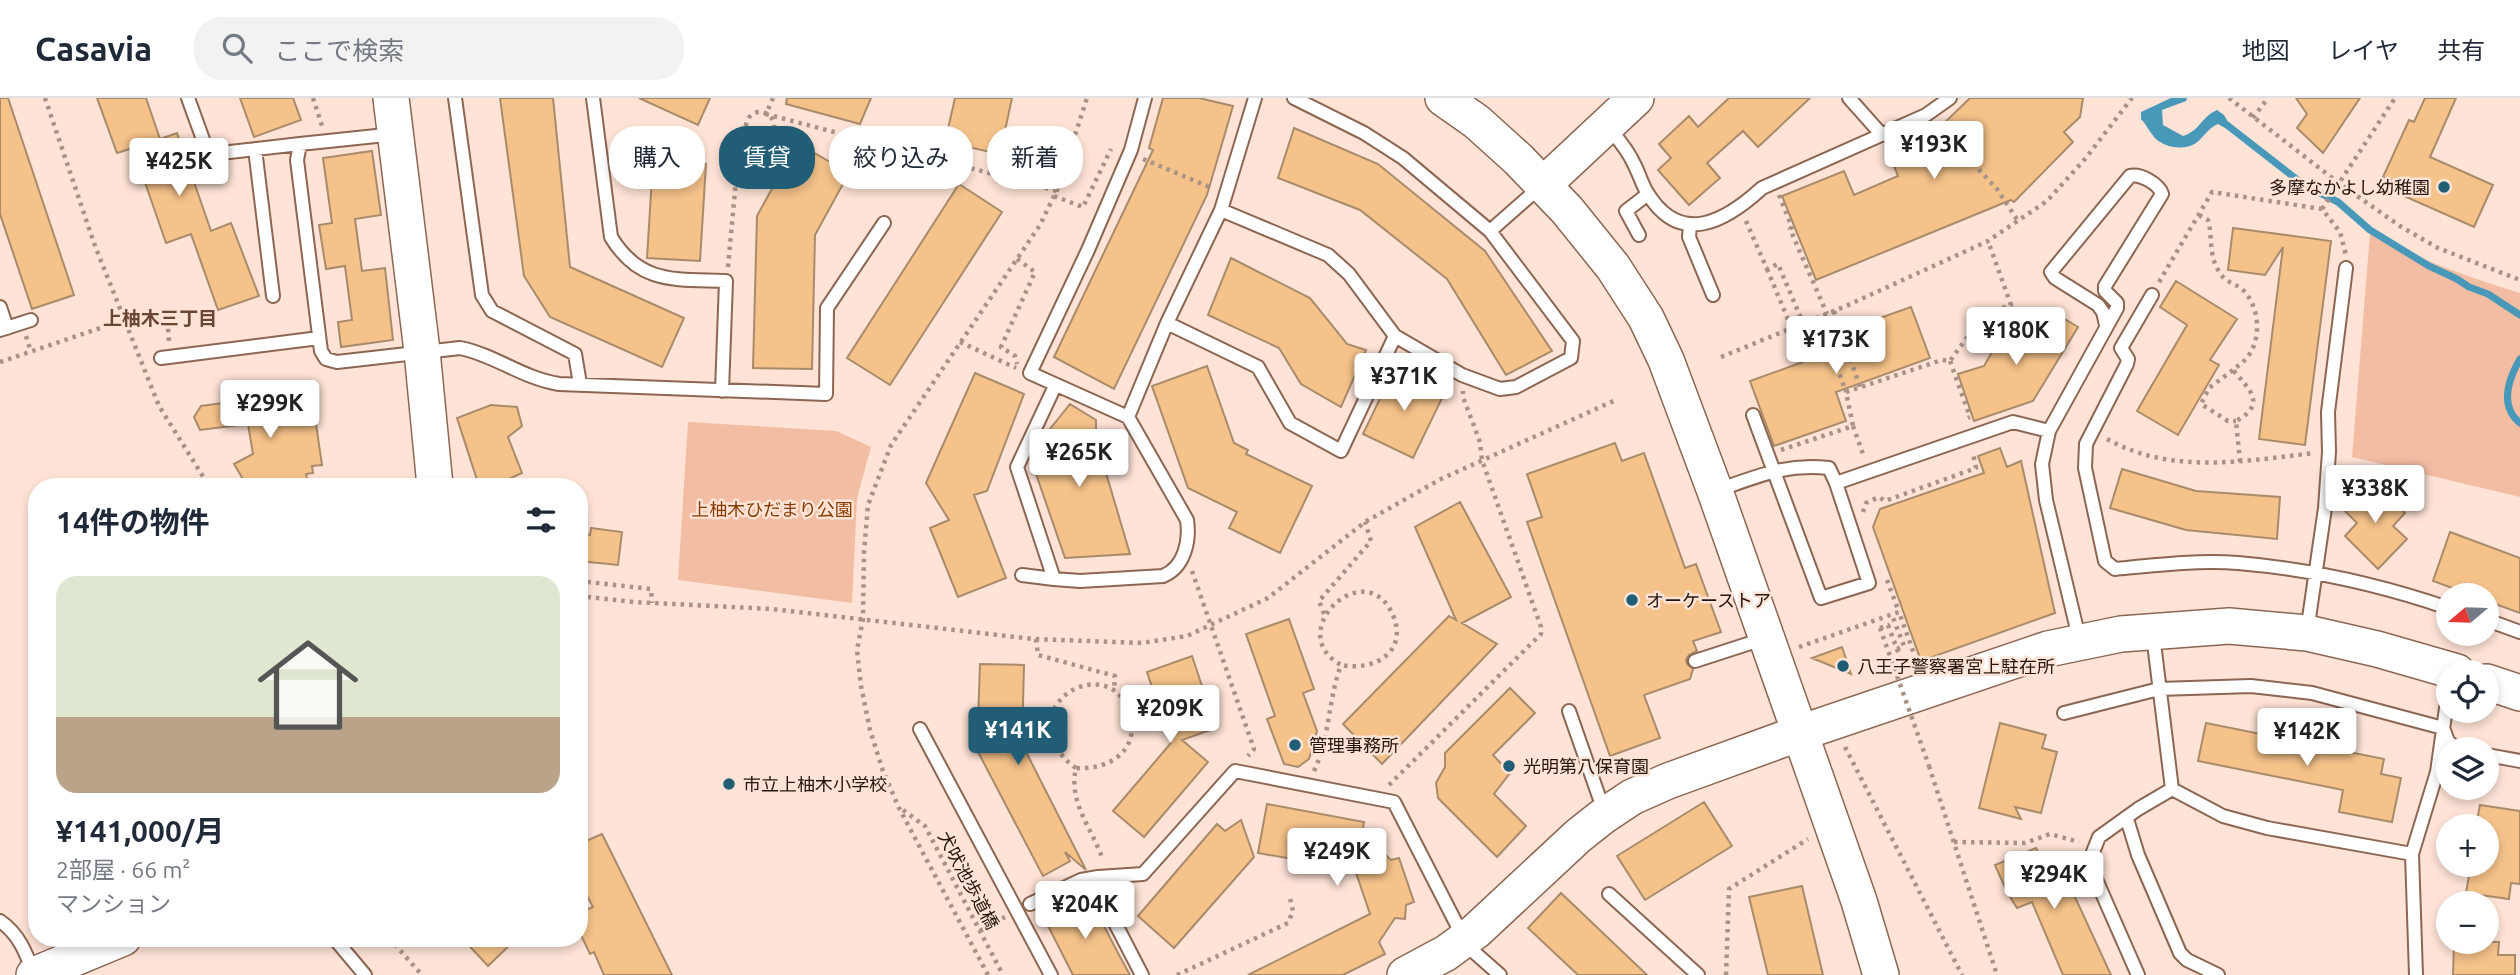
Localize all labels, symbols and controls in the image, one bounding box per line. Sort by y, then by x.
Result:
search box [194,17,684,80]
icon: search [218,29,256,67]
text: Casavia [35,30,152,67]
text: ここで検索 [274,36,404,65]
text: 地図 [2242,37,2290,64]
text: レイヤ [2328,37,2399,64]
text: 共有 [2437,37,2485,64]
pin: ¥193K [1885,122,1983,181]
chip: 購入 [609,126,705,189]
chip: 賃貸 [719,126,815,189]
chip: 絞り込み [829,126,973,189]
chip: 新着 [987,126,1083,189]
text: ¥193K [1900,131,1968,156]
pin: ¥425K [130,139,228,198]
text: ¥425K [145,148,213,173]
place label: 多摩なかよし幼稚園 [2269,177,2430,197]
marker: 多摩なかよし幼稚園 [2436,179,2452,195]
district label: 上柚木三丁目 [103,307,217,329]
pin: ¥180K [1967,308,2065,367]
pin: ¥173K [1787,316,1885,376]
text: ¥180K [1982,317,2050,342]
text: ¥173K [1802,326,1870,351]
pin: ¥371K [1355,354,1453,413]
text: ¥371K [1370,363,1438,388]
pin: ¥299K [221,380,319,440]
text: ¥299K [236,390,304,415]
pin: ¥265K [1030,430,1128,489]
text: ¥265K [1045,439,1113,464]
pin: ¥338K [2326,466,2424,525]
text: ¥338K [2341,475,2409,500]
park label: 上柚木ひだまり公園 [691,499,853,519]
icon: filters [522,501,560,539]
text: 14件の物件 [56,505,210,539]
north arrow [2436,583,2499,646]
map controls [2436,583,2499,954]
place label: オーケーストア [1646,590,1771,610]
marker: オーケーストア [1624,592,1640,608]
icon: home [245,622,371,748]
place label: 八王子警察署宮上駐在所 [1857,656,2055,676]
marker: 八王子警察署宮上駐在所 [1835,658,1851,674]
button: locate [2436,660,2499,723]
pin: ¥209K [1121,686,1219,745]
text: ¥209K [1136,695,1204,720]
pin: ¥141K [969,708,1067,767]
pin: ¥142K [2258,708,2356,768]
text: ¥141K [984,717,1052,742]
text: ¥142K [2273,718,2341,743]
place label: 管理事務所 [1309,735,1399,755]
marker: 管理事務所 [1287,737,1303,753]
button: layers [2436,737,2499,800]
place label: 光明第八保育園 [1523,756,1649,776]
marker: 光明第八保育園 [1501,758,1517,774]
place label: 市立上柚木小学校 [743,774,887,794]
marker: 市立上柚木小学校 [721,776,737,792]
text: ¥141,000/月 [56,814,224,848]
button: + [2436,814,2499,877]
street label: 犬吠池歩道橋 [935,828,1003,932]
pin: ¥249K [1288,828,1386,888]
text: ¥249K [1303,838,1371,863]
pin: ¥294K [2005,852,2103,911]
text: 2部屋 · 66 m² [56,857,190,882]
text: ¥294K [2020,861,2088,886]
pin: ¥204K [1036,882,1134,941]
text: マンション [56,891,171,916]
text: ¥204K [1051,891,1119,916]
button: − [2436,891,2499,954]

